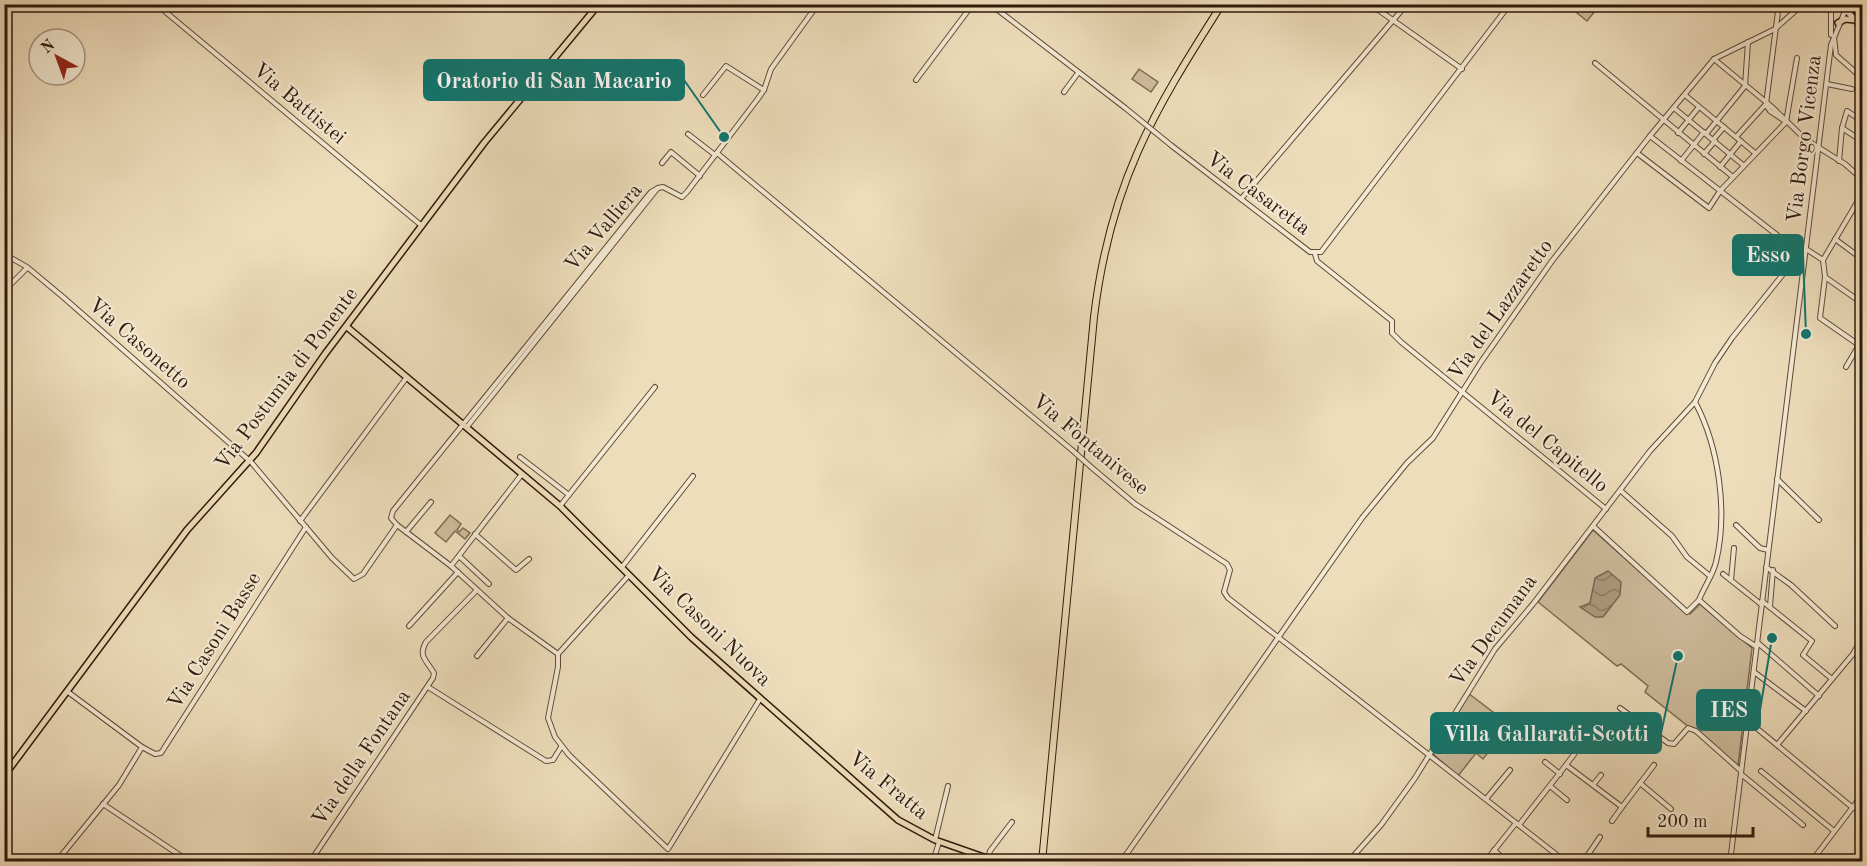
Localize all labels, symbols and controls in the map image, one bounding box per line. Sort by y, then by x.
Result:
north arrow [27,27,87,87]
text: N [39,37,59,57]
street label: Via Borgo Vicenza [1784,54,1826,224]
street label: Via Battistei [248,59,350,149]
callout: Oratorio di San Macario [424,60,684,100]
text: Oratorio di San Macario [436,71,672,93]
street label: Via Casaretta [1202,148,1314,240]
street label: Via Valliera [561,180,647,276]
callout: Esso [1733,235,1803,275]
street label: Via del Lazzaretto [1445,236,1557,384]
text: Esso [1745,245,1791,267]
street label: Via Postumia di Ponente [212,284,362,474]
street label: Via Casonetto [84,294,194,394]
street label: Via del Capitello [1482,387,1612,497]
street label: Via Fontanivese [1028,390,1152,500]
street label: Via Casoni Nuova [644,563,774,691]
street label: Via Casoni Basse [165,569,265,713]
street label: Via Decumana [1447,571,1541,691]
street label: Via della Fontana [309,686,415,830]
callout: IES [1697,690,1760,730]
text: IES [1710,700,1748,722]
callout: Villa Gallarati-Scotti [1431,713,1661,753]
text: Villa Gallarati-Scotti [1443,724,1649,746]
street label: Via Fratta [844,748,932,824]
scale bar [1648,800,1753,838]
text: 200 m [1657,813,1708,831]

